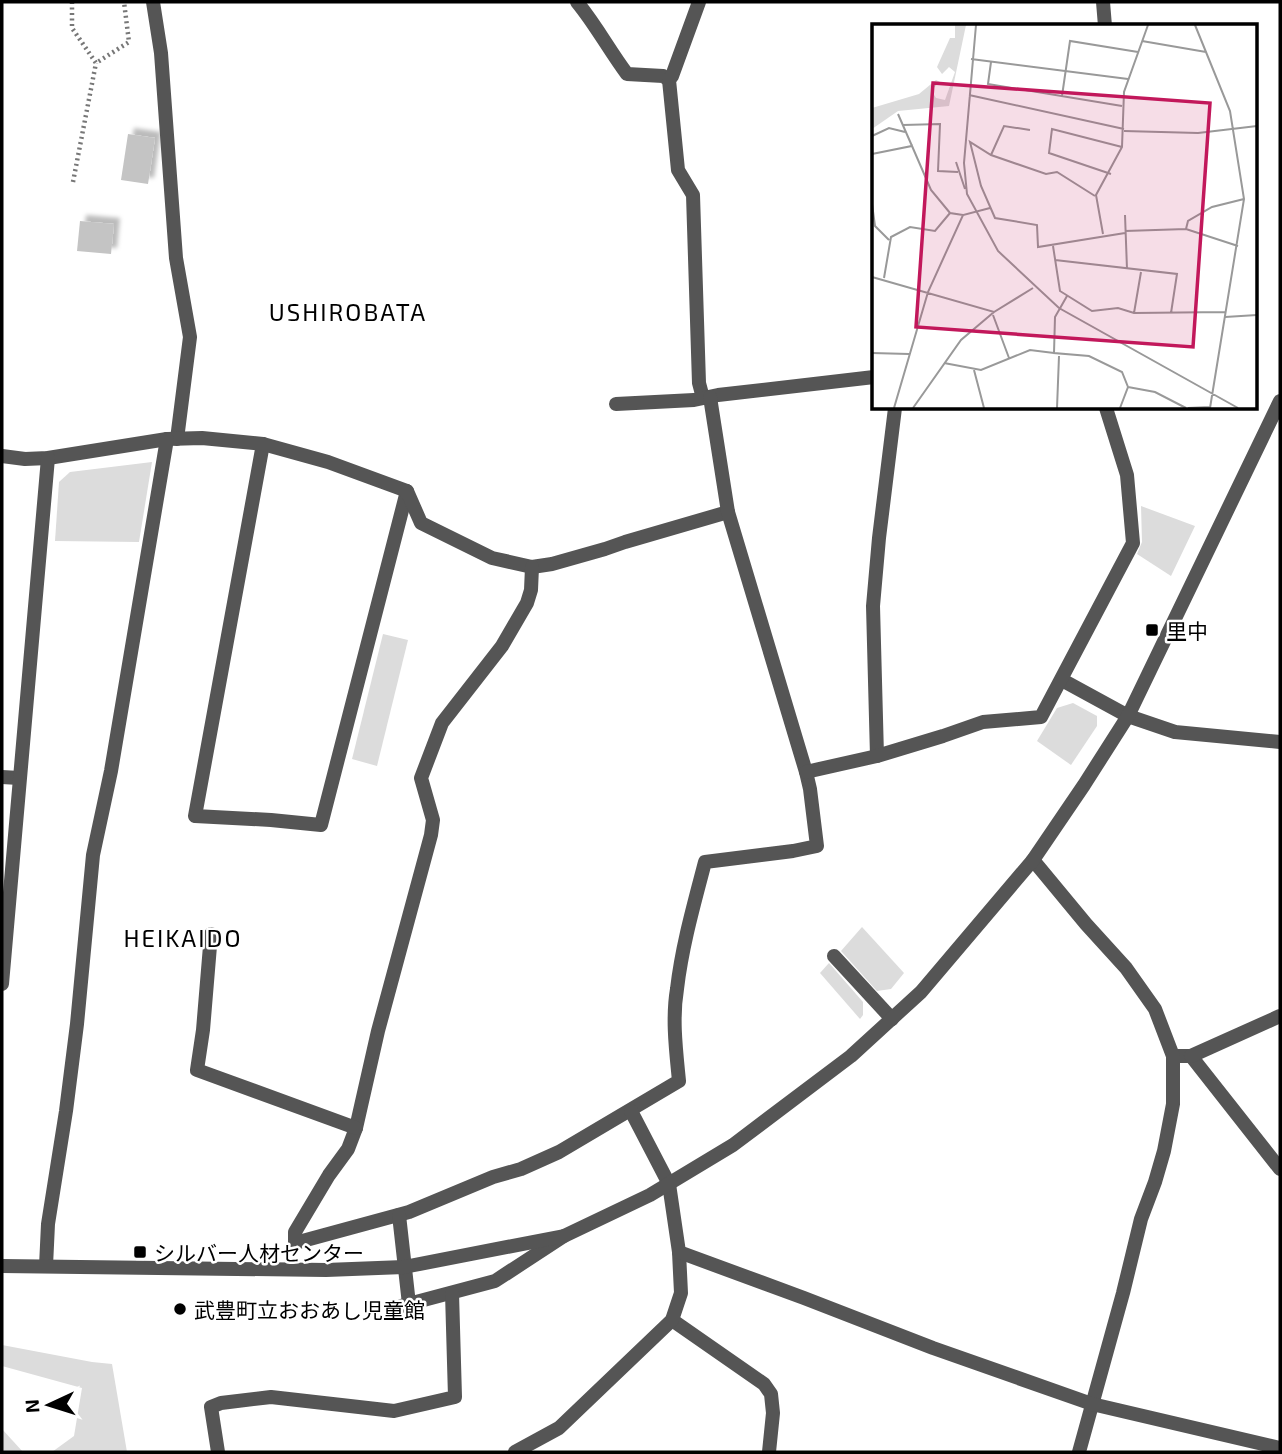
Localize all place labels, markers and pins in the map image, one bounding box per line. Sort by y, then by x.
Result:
place label: 里中 [1166,618,1208,643]
marker: 里中 [1144,622,1160,638]
place label: シルバー人材センター [154,1240,364,1265]
marker: シルバー人材センター [132,1244,148,1260]
place label: 武豊町立おおあし児童館 [194,1297,425,1322]
marker: 武豊町立おおあし児童館 [172,1301,188,1317]

